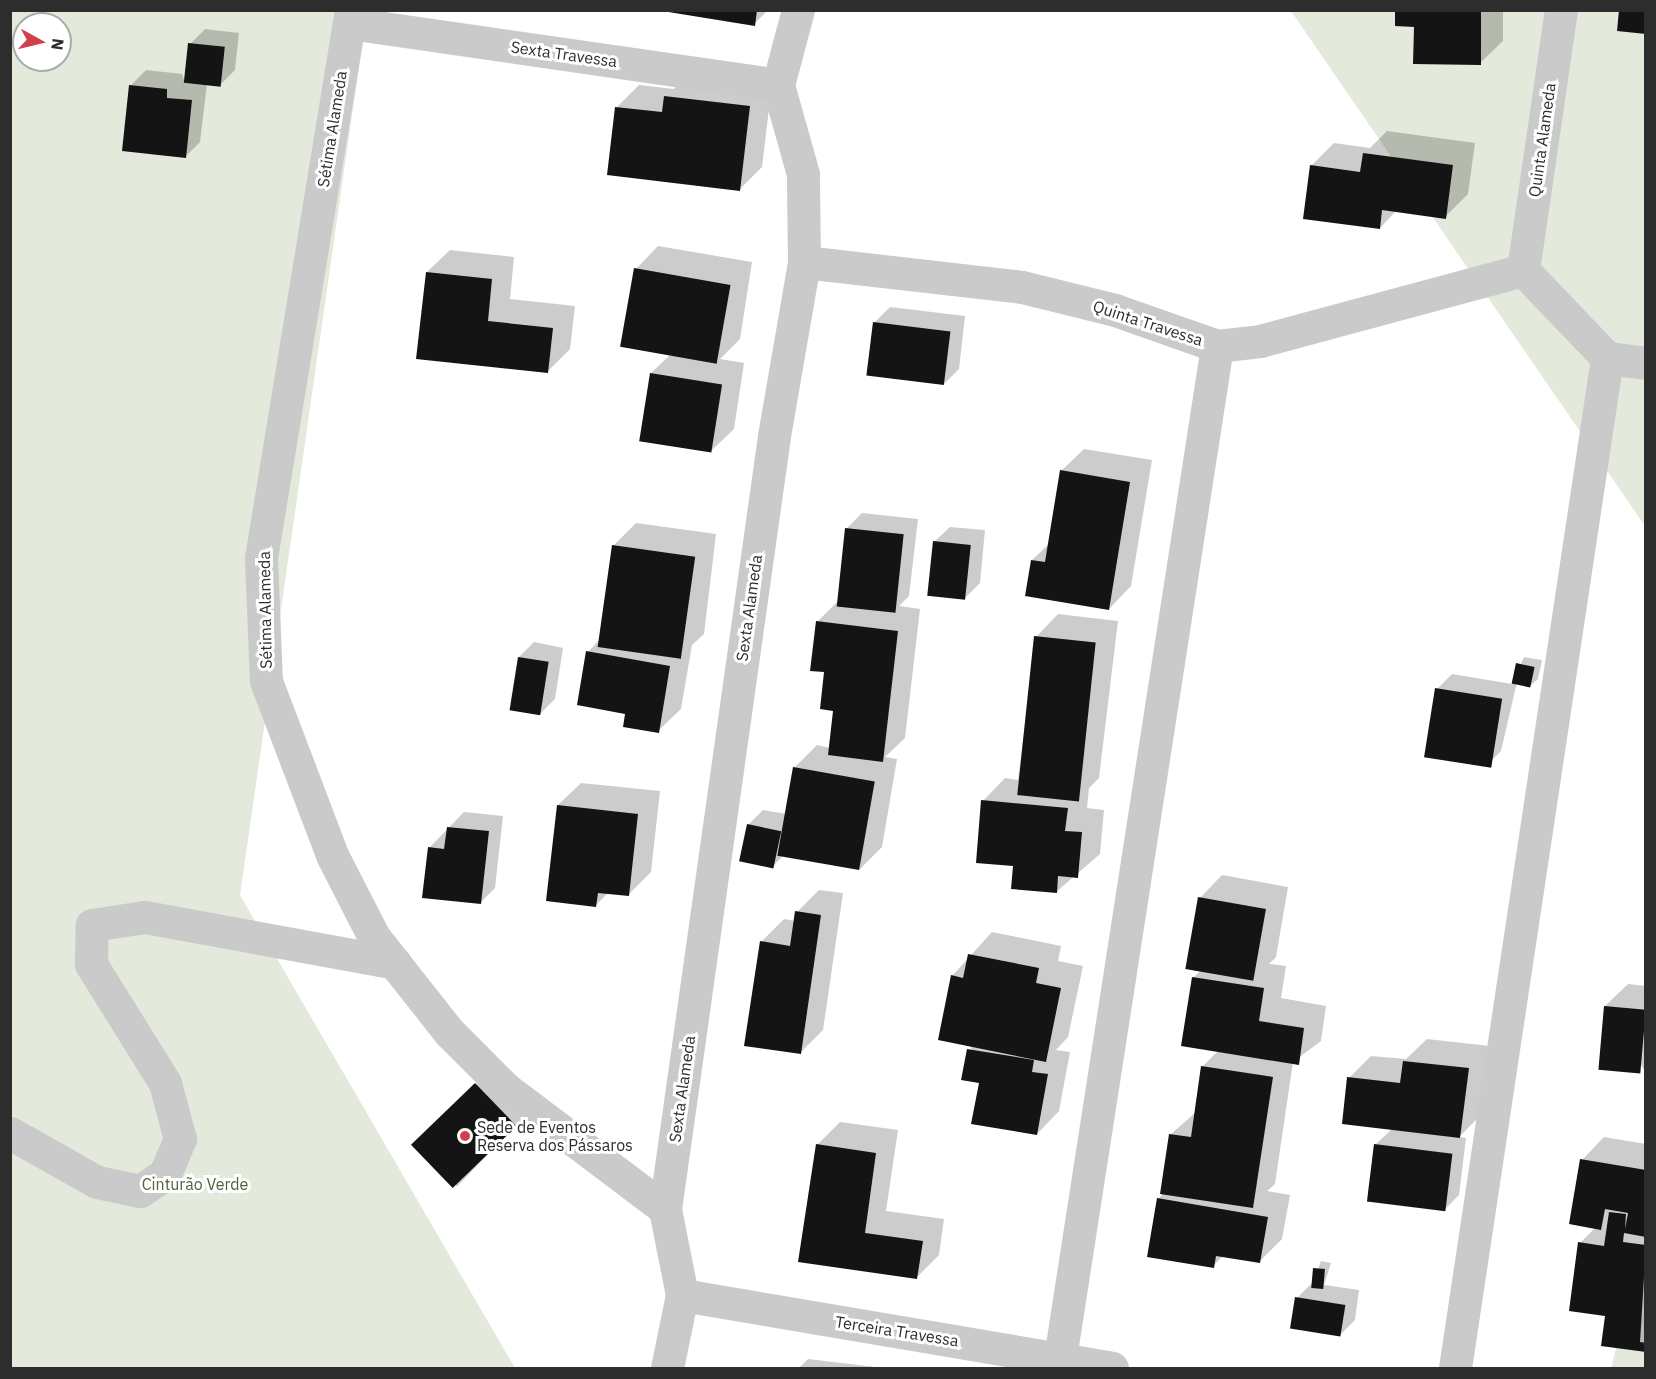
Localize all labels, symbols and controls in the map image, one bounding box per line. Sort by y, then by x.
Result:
north arrow [12,12,72,72]
text: N [47,37,69,51]
street label: Sexta Travessa [510,37,618,71]
street label: Sétima Alameda [313,69,351,189]
street label: Quinta Alameda [1524,82,1560,198]
street label: Quinta Travessa [1091,296,1205,350]
street label: Sétima Alameda [254,551,276,669]
street label: Sexta Alameda [732,553,766,663]
street label: Sexta Alameda [665,1034,699,1144]
place label: Sede de Eventos Reserva dos Pássaros [477,1117,633,1155]
marker: Sede de Eventos Reserva dos Pássaros [458,1129,472,1143]
park label: Cinturão Verde [142,1174,248,1194]
street label: Terceira Travessa [834,1312,960,1350]

